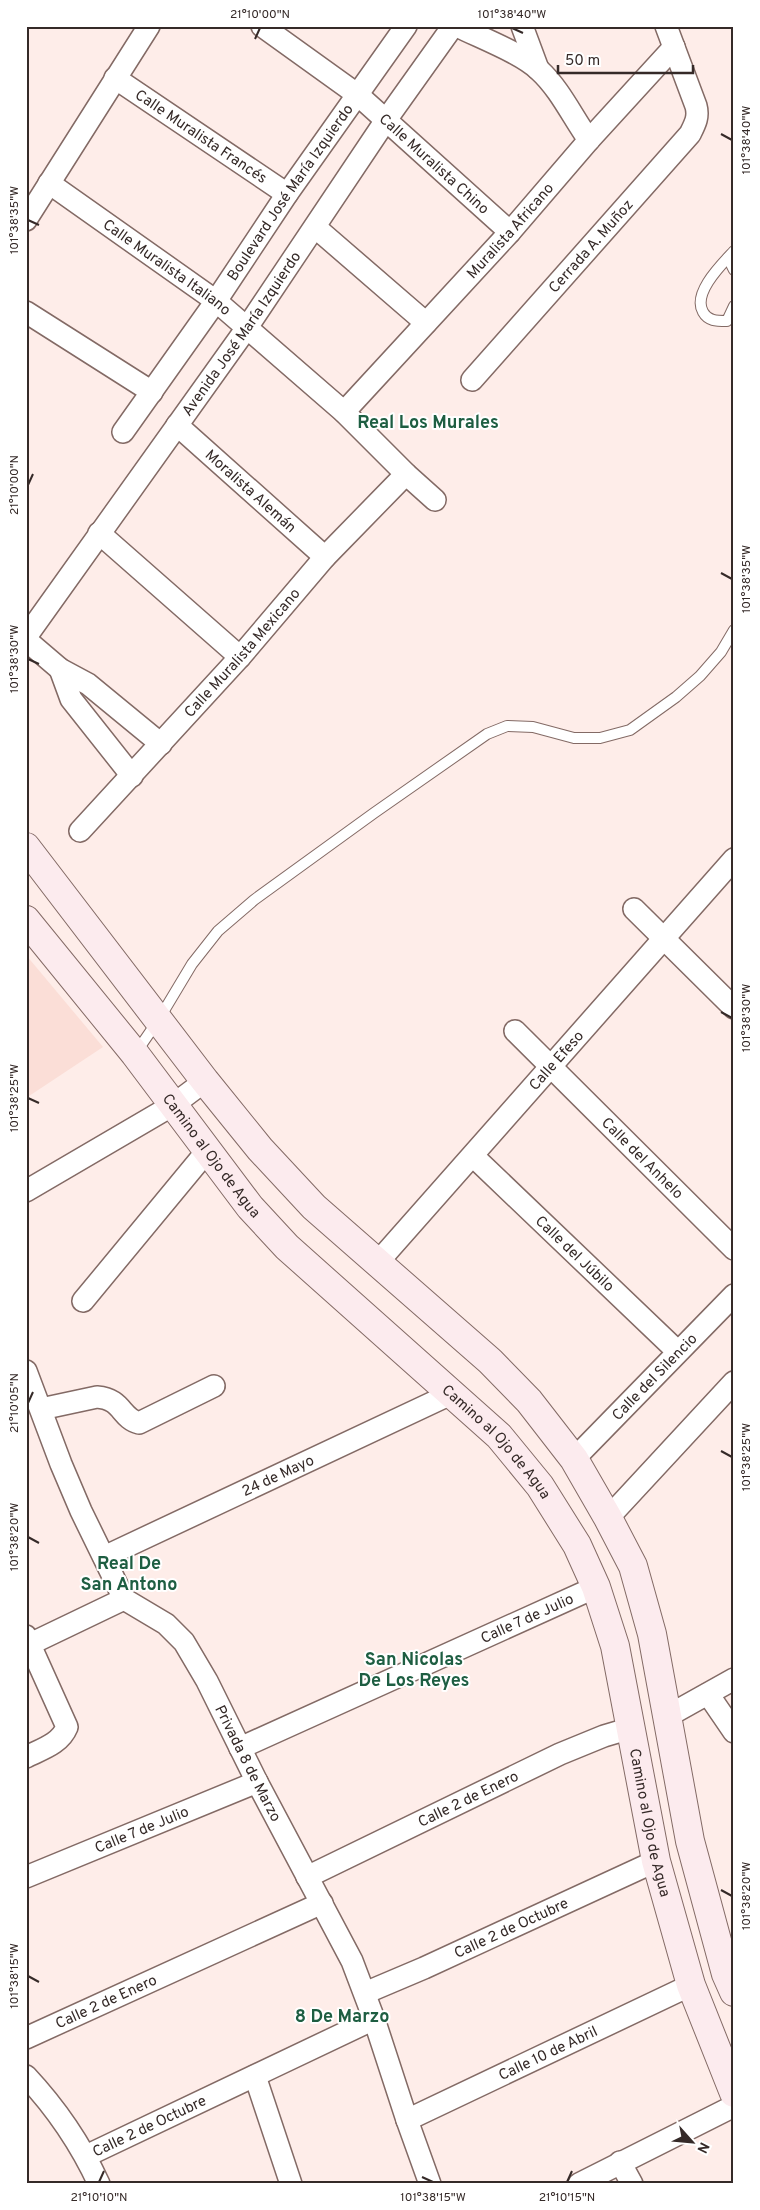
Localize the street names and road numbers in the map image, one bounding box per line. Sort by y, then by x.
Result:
street label: Calle Muralista Francés [131,86,270,189]
street label: Boulevard José María Izquierdo [224,101,358,285]
street label: Calle Muralista Chino [374,110,492,219]
street label: Muralista Africano [463,180,559,284]
street label: Cerrada A. Muñoz [545,196,638,298]
street label: Calle Muralista Italiano [98,216,234,321]
street label: Avenida José María Izquierdo [179,249,306,420]
street label: Moralista Alemán [200,446,300,538]
street label: Calle Muralista Mexicano [181,585,305,722]
street label: Calle Efeso [526,1027,589,1095]
street label: Camino al Ojo de Agua [157,1090,264,1223]
street label: Calle del Anhelo [596,1114,687,1204]
street label: Calle del Júbilo [530,1212,617,1297]
street label: Calle del Silencio [609,1330,702,1425]
street label: Camino al Ojo de Agua [437,1381,554,1503]
street label: 24 de Mayo [239,1452,318,1502]
street label: Calle 7 de Julio [478,1590,577,1649]
street label: Privada 8 de Marzo [209,1702,284,1826]
street label: Camino al Ojo de Agua [624,1747,674,1899]
street label: Calle 2 de Enero [415,1768,522,1833]
street label: Calle 7 de Julio [92,1803,192,1859]
street label: Calle 2 de Octubre [452,1895,572,1964]
street label: Calle 2 de Enero [53,1971,160,2034]
street label: Calle 10 de Abril [496,2023,601,2086]
street label: Calle 2 de Octubre [90,2092,210,2162]

